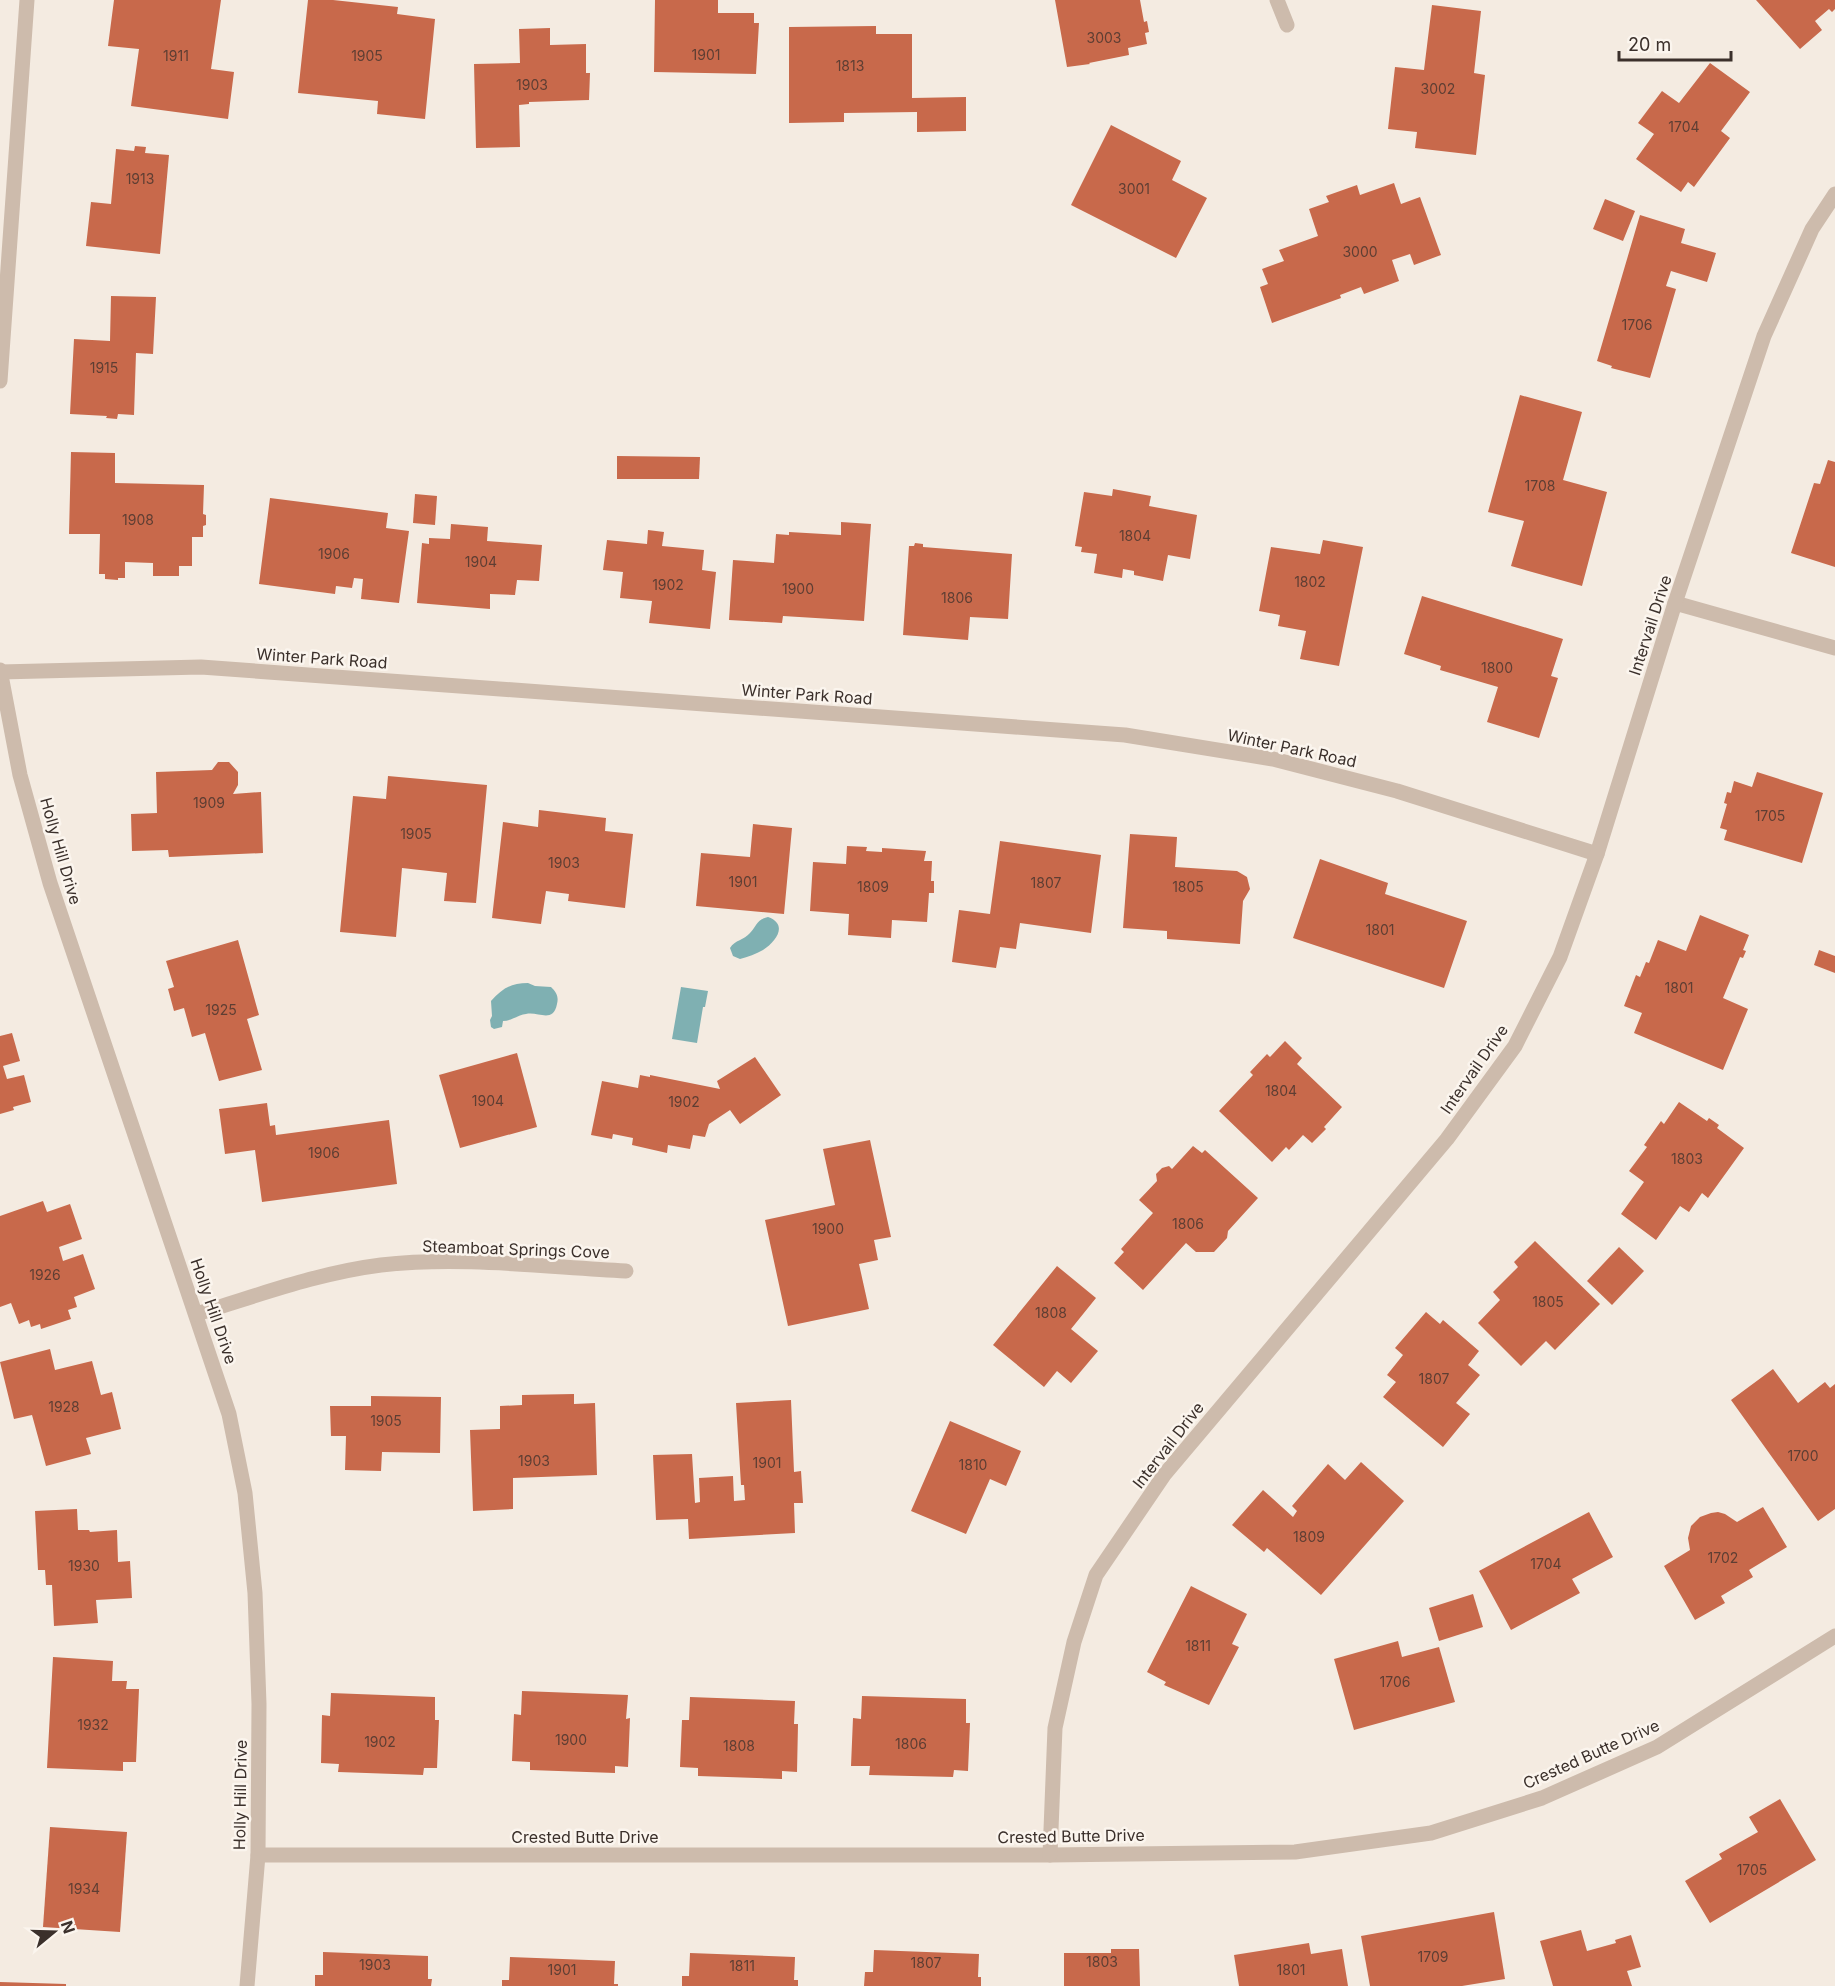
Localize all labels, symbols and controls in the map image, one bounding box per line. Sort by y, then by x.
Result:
scale bar [1619,24,1732,62]
house number: 3003 [1087,29,1121,46]
text: 20 m [1628,34,1671,55]
house number: 1901 [692,46,720,63]
house number: 1911 [163,47,189,64]
house number: 1905 [351,47,383,64]
house number: 1813 [836,57,864,74]
house number: 1903 [516,76,548,93]
house number: 3002 [1421,80,1455,97]
house number: 1704 [1668,118,1700,135]
house number: 1913 [126,170,154,187]
house number: 3001 [1118,180,1150,197]
house number: 3000 [1342,243,1378,260]
house number: 1706 [1622,316,1652,333]
house number: 1915 [90,359,118,376]
house number: 1708 [1525,477,1555,494]
house number: 1908 [122,511,154,528]
house number: 1804 [1119,527,1151,544]
house number: 1906 [318,545,350,562]
house number: 1904 [465,553,497,570]
street label: Intervail Drive [1624,572,1676,678]
house number: 1802 [1294,573,1326,590]
house number: 1902 [652,576,684,593]
house number: 1900 [782,580,814,597]
house number: 1806 [941,589,973,606]
street label: Winter Park Road [256,643,388,673]
house number: 1800 [1481,659,1513,676]
street label: Winter Park Road [741,679,873,709]
street label: Winter Park Road [1226,725,1358,771]
house number: 1909 [193,794,225,811]
street label: Holly Hill Drive [36,795,86,907]
house number: 1705 [1755,807,1785,824]
house number: 1905 [400,825,432,842]
house number: 1903 [548,854,580,871]
house number: 1901 [729,873,757,890]
house number: 1807 [1031,874,1061,891]
house number: 1809 [857,878,889,895]
house number: 1805 [1172,878,1204,895]
house number: 1801 [1366,921,1394,938]
house number: 1801 [1665,979,1693,996]
house number: 1925 [205,1001,237,1018]
street label: Intervail Drive [1436,1021,1512,1117]
house number: 1804 [1265,1082,1297,1099]
house number: 1904 [472,1092,504,1109]
house number: 1902 [668,1093,700,1110]
house number: 1906 [308,1144,340,1161]
house number: 1803 [1671,1150,1703,1167]
house number: 1806 [1172,1215,1204,1232]
house number: 1900 [812,1220,844,1237]
street label: Steamboat Springs Cove [422,1236,610,1262]
street label: Holly Hill Drive [187,1255,241,1367]
house number: 1926 [29,1266,61,1283]
house number: 1805 [1532,1293,1564,1310]
house number: 1808 [1035,1304,1067,1321]
house number: 1807 [1419,1370,1449,1387]
house number: 1928 [48,1398,80,1415]
street label: Intervail Drive [1128,1398,1208,1492]
house number: 1905 [370,1412,402,1429]
house number: 1700 [1787,1447,1819,1464]
house number: 1903 [518,1452,550,1469]
house number: 1901 [753,1454,781,1471]
house number: 1810 [959,1456,987,1473]
house number: 1809 [1293,1528,1325,1545]
house number: 1702 [1708,1549,1738,1566]
house number: 1704 [1530,1555,1562,1572]
house number: 1930 [68,1557,100,1574]
house number: 1811 [1185,1637,1211,1654]
house number: 1706 [1380,1673,1410,1690]
street label: Crested Butte Drive [1520,1715,1662,1793]
house number: 1932 [77,1716,109,1733]
house number: 1900 [555,1731,587,1748]
house number: 1902 [364,1733,396,1750]
house number: 1806 [895,1735,927,1752]
house number: 1808 [723,1737,755,1754]
street label: Holly Hill Drive [229,1740,251,1850]
street label: Crested Butte Drive [997,1825,1145,1847]
street label: Crested Butte Drive [511,1827,659,1847]
house number: 1705 [1737,1861,1767,1878]
house number: 1934 [68,1880,100,1897]
north arrow [24,1902,84,1962]
text: N [57,1918,80,1936]
house number: 1709 [1418,1948,1448,1965]
house number: 1803 [1086,1953,1118,1970]
house number: 1807 [911,1954,941,1971]
house number: 1903 [359,1956,391,1973]
house number: 1811 [729,1957,755,1974]
house number: 1901 [548,1961,576,1978]
house number: 1801 [1277,1961,1305,1978]

